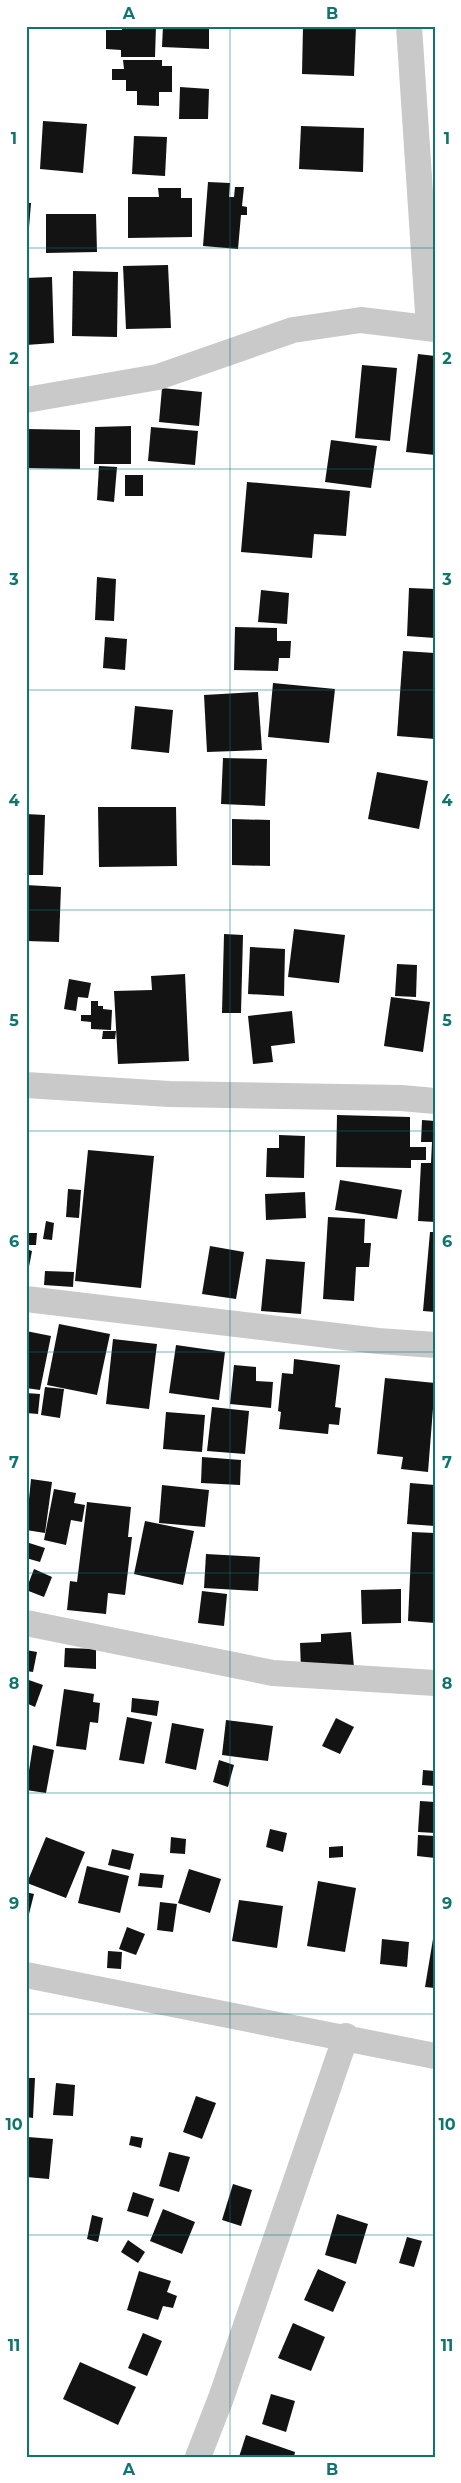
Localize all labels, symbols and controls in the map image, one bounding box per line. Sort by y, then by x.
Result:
text: A [122,4,136,23]
text: B [326,4,338,23]
text: 1 [11,129,17,148]
text: 1 [444,129,450,148]
text: 2 [9,349,19,368]
text: 2 [442,349,452,368]
text: 3 [8,570,19,589]
text: 3 [441,570,452,589]
text: 4 [8,791,20,810]
text: 4 [441,791,453,810]
text: 5 [9,1011,19,1030]
text: 5 [442,1011,452,1030]
text: 6 [9,1232,19,1251]
text: 6 [442,1232,452,1251]
text: 7 [9,1453,19,1472]
text: 7 [442,1453,452,1472]
text: 8 [9,1674,19,1693]
text: 8 [442,1674,452,1693]
text: 9 [9,1894,19,1913]
text: 9 [442,1894,452,1913]
text: 10 [5,2115,23,2134]
text: 10 [438,2115,456,2134]
text: 11 [8,2336,20,2355]
text: 11 [441,2336,453,2355]
text: A [122,2460,136,2479]
text: B [326,2460,338,2479]

